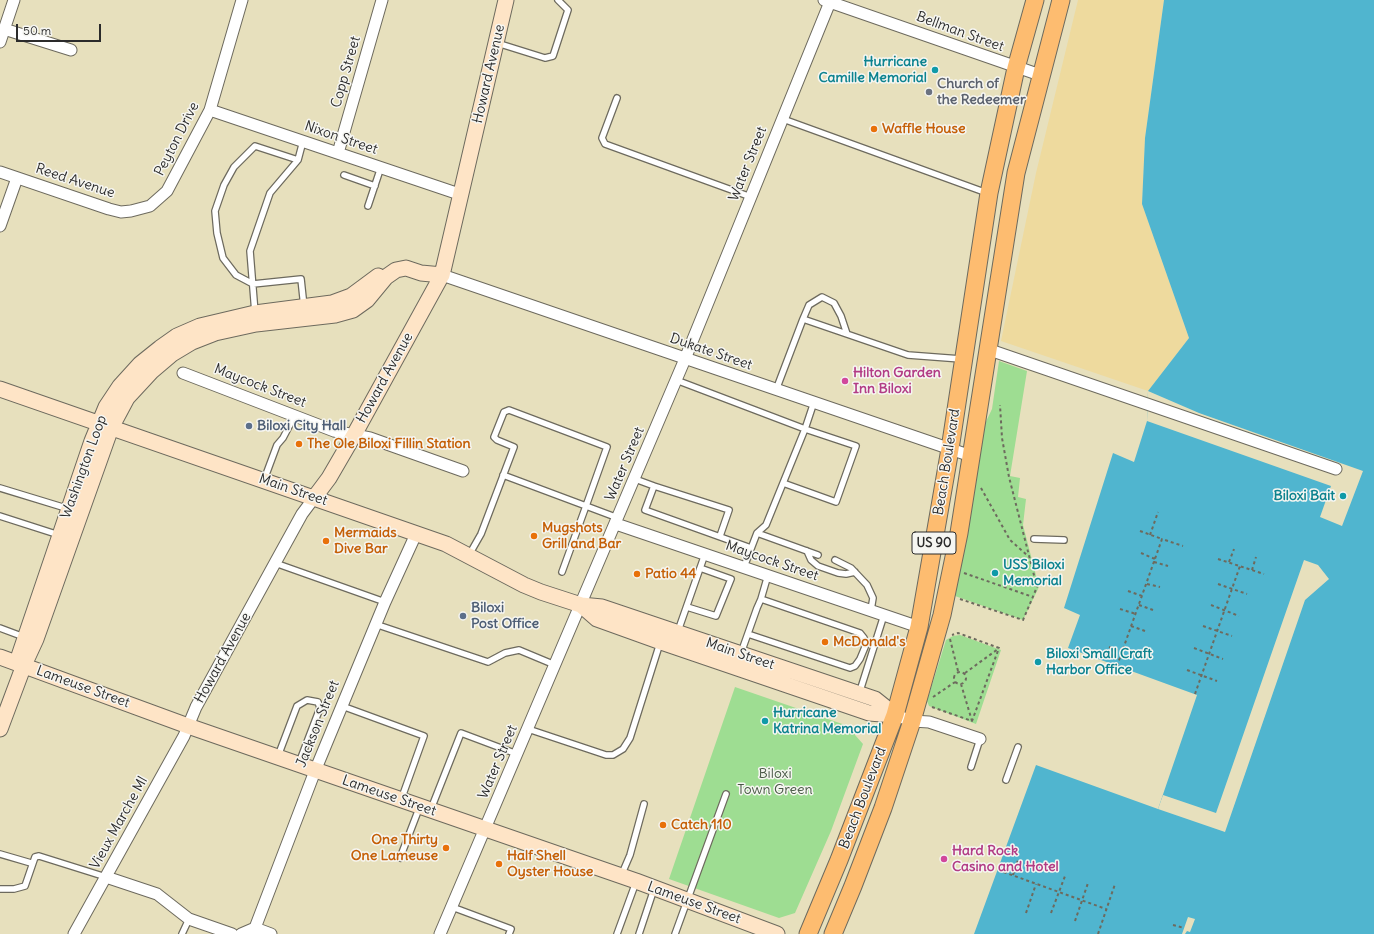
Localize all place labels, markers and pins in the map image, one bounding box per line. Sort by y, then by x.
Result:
place label: Hurricane Camille Memorial [818,54,927,86]
marker: Hurricane Camille Memorial [930,65,940,75]
place label: Church of the Redeemer [937,76,1026,108]
marker: Church of the Redeemer [924,87,934,97]
place label: Waffle House [882,121,965,137]
marker: Waffle House [869,124,879,134]
place label: Hilton Garden Inn Biloxi [853,365,941,398]
marker: Hilton Garden Inn Biloxi [840,376,850,386]
place label: Biloxi City Hall [257,418,346,434]
marker: Biloxi City Hall [244,421,254,431]
place label: The Ole Biloxi Fillin Station [307,436,471,452]
marker: The Ole Biloxi Fillin Station [294,439,304,449]
place label: Biloxi Bait [1274,488,1335,504]
marker: Biloxi Bait [1338,491,1348,501]
place label: Mugshots Grill and Bar [542,520,621,552]
place label: Mermaids Dive Bar [334,525,397,558]
marker: Mugshots Grill and Bar [529,531,539,541]
marker: Mermaids Dive Bar [321,536,331,546]
place label: USS Biloxi Memorial [1003,557,1065,590]
place label: Patio 44 [645,566,696,582]
marker: USS Biloxi Memorial [990,568,1000,578]
marker: Patio 44 [632,569,642,579]
place label: Biloxi Post Office [471,600,539,632]
marker: Biloxi Post Office [458,611,468,621]
place label: McDonald's [833,634,906,650]
marker: McDonald's [820,637,830,647]
place label: Biloxi Small Craft Harbor Office [1046,646,1152,678]
marker: Biloxi Small Craft Harbor Office [1033,657,1043,667]
place label: Hurricane Katrina Memorial [773,705,881,738]
marker: Hurricane Katrina Memorial [760,716,770,726]
place label: Catch 110 [671,817,732,833]
marker: Catch 110 [658,820,668,830]
place label: One Thirty One Lameuse [351,832,438,864]
marker: One Thirty One Lameuse [441,843,451,853]
place label: Hard Rock Casino and Hotel [952,843,1059,876]
place label: Half Shell Oyster House [507,848,593,880]
marker: Hard Rock Casino and Hotel [939,854,949,864]
marker: Half Shell Oyster House [494,859,504,869]

